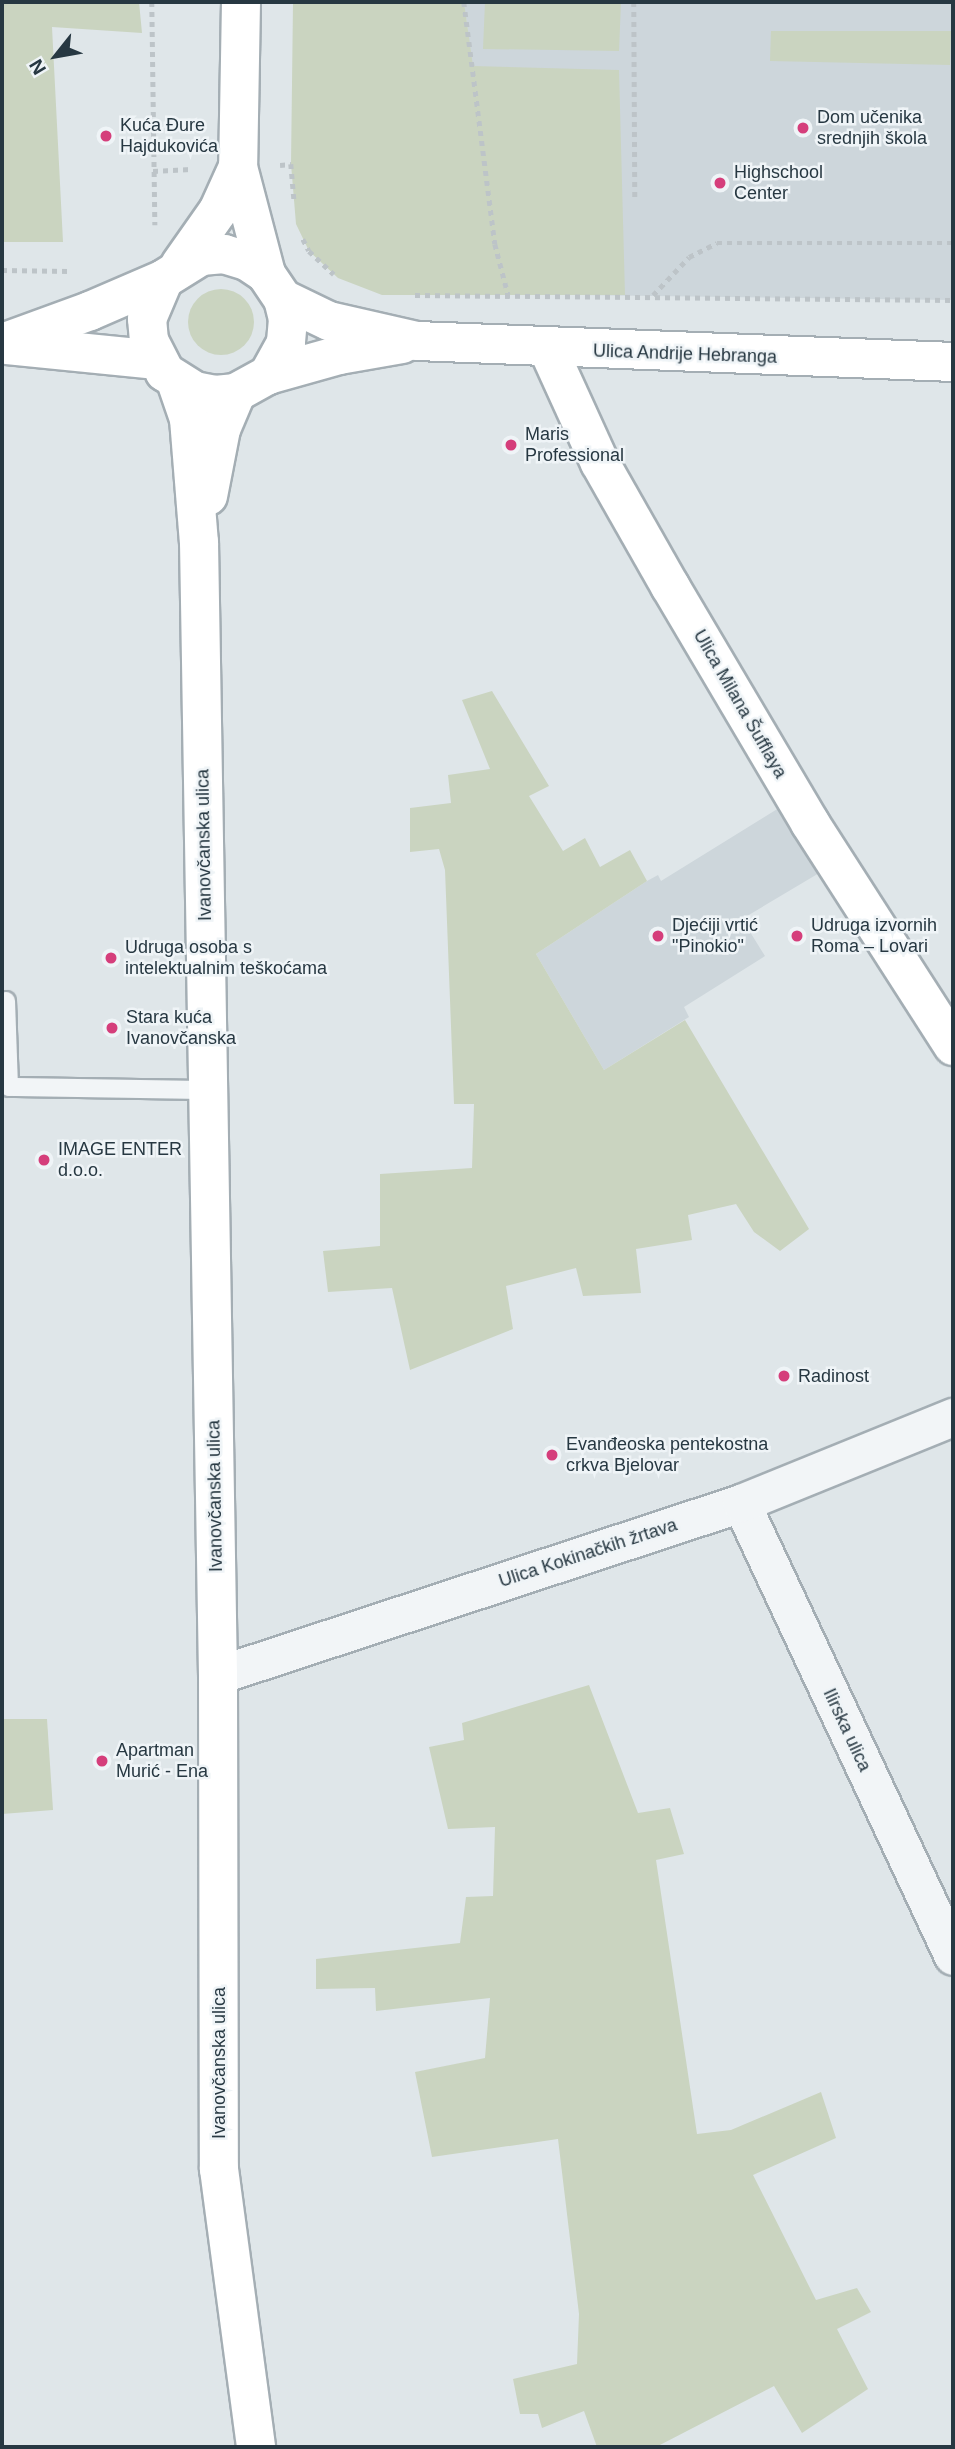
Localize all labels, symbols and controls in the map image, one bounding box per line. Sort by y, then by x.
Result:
north arrow [21,21,91,91]
text: N [25,56,50,78]
place label: Dom učenika srednjih škola [817,107,927,150]
place label: Kuća Đure Hajdukovića [120,115,218,158]
marker: Dom učenika srednjih škola [795,120,811,136]
marker: Kuća Đure Hajdukovića [98,128,114,144]
place label: Highschool Center [734,162,823,204]
marker: Highschool Center [712,175,728,191]
street label: Ulica Andrije Hebranga [592,340,778,368]
place label: Maris Professional [525,424,624,466]
marker: Maris Professional [503,437,519,453]
street label: Ulica Milana Šufflaya [689,626,791,782]
street label: Ivanovčanska ulica [192,769,216,921]
place label: Djećiji vrtić "Pinokio" [672,915,758,958]
place label: Udruga izvornih Roma – Lovari [811,915,937,958]
marker: Djećiji vrtić "Pinokio" [650,928,666,944]
marker: Udruga izvornih Roma – Lovari [789,928,805,944]
place label: Udruga osoba s intelektualnim teškoćama [125,937,327,979]
marker: Udruga osoba s intelektualnim teškoćama [103,950,119,966]
place label: Stara kuća Ivanovčanska [126,1007,236,1050]
marker: Stara kuća Ivanovčanska [104,1020,120,1036]
place label: IMAGE ENTER d.o.o. [58,1139,182,1182]
marker: IMAGE ENTER d.o.o. [36,1152,52,1168]
place label: Radinost [798,1365,869,1387]
marker: Radinost [776,1368,792,1384]
street label: Ivanovčanska ulica [203,1420,227,1572]
place label: Evanđeoska pentekostna crkva Bjelovar [566,1434,768,1476]
marker: Evanđeoska pentekostna crkva Bjelovar [544,1447,560,1463]
street label: Ulica Kokinačkih žrtava [496,1514,680,1592]
street label: Ilirska ulica [818,1685,876,1775]
place label: Apartman Murić - Ena [116,1740,208,1782]
marker: Apartman Murić - Ena [94,1753,110,1769]
street label: Ivanovčanska ulica [208,1987,230,2139]

